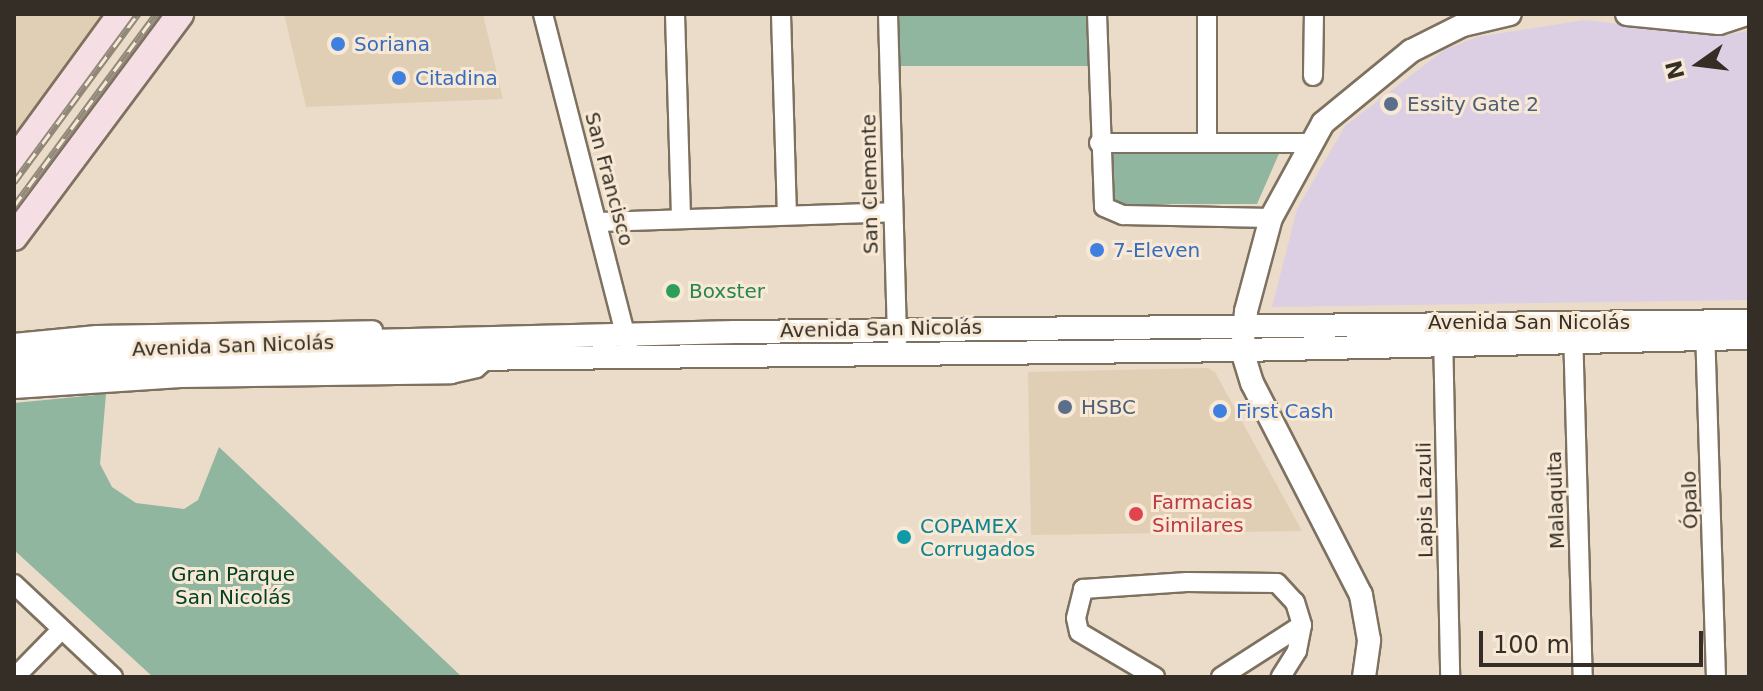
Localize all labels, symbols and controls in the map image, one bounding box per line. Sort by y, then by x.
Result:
north arrow [1659,24,1739,104]
place label: Soriana [354,32,430,56]
marker: Soriana [329,35,347,53]
text: N [1661,58,1690,82]
place label: Citadina [415,66,498,90]
marker: Citadina [390,69,408,87]
place label: Essity Gate 2 [1407,92,1539,116]
marker: Essity Gate 2 [1382,95,1400,113]
street label: San Francisco [580,110,638,248]
street label: San Clemente [857,114,883,254]
place label: 7-Eleven [1113,238,1200,262]
marker: 7-Eleven [1088,241,1106,259]
place label: Boxster [689,279,765,303]
marker: Boxster [664,282,682,300]
street label: Avenida San Nicolás [1428,310,1630,334]
street label: Avenida San Nicolás [780,315,982,343]
street label: Avenida San Nicolás [132,330,334,362]
place label: HSBC [1081,395,1136,419]
marker: HSBC [1056,398,1074,416]
place label: First Cash [1236,399,1334,423]
marker: First Cash [1211,402,1229,420]
street label: Lapis Lazuli [1412,442,1438,558]
street label: Malaquita [1542,450,1570,550]
street label: Ópalo [1677,470,1703,530]
place label: Farmacias Similares [1152,490,1253,537]
marker: Farmacias Similares [1127,505,1145,523]
place label: COPAMEX Corrugados [920,514,1035,561]
marker: COPAMEX Corrugados [895,528,913,546]
park label: Gran Parque San Nicolás [171,563,295,610]
scale bar [1483,615,1707,665]
text: 100 m [1493,631,1570,659]

